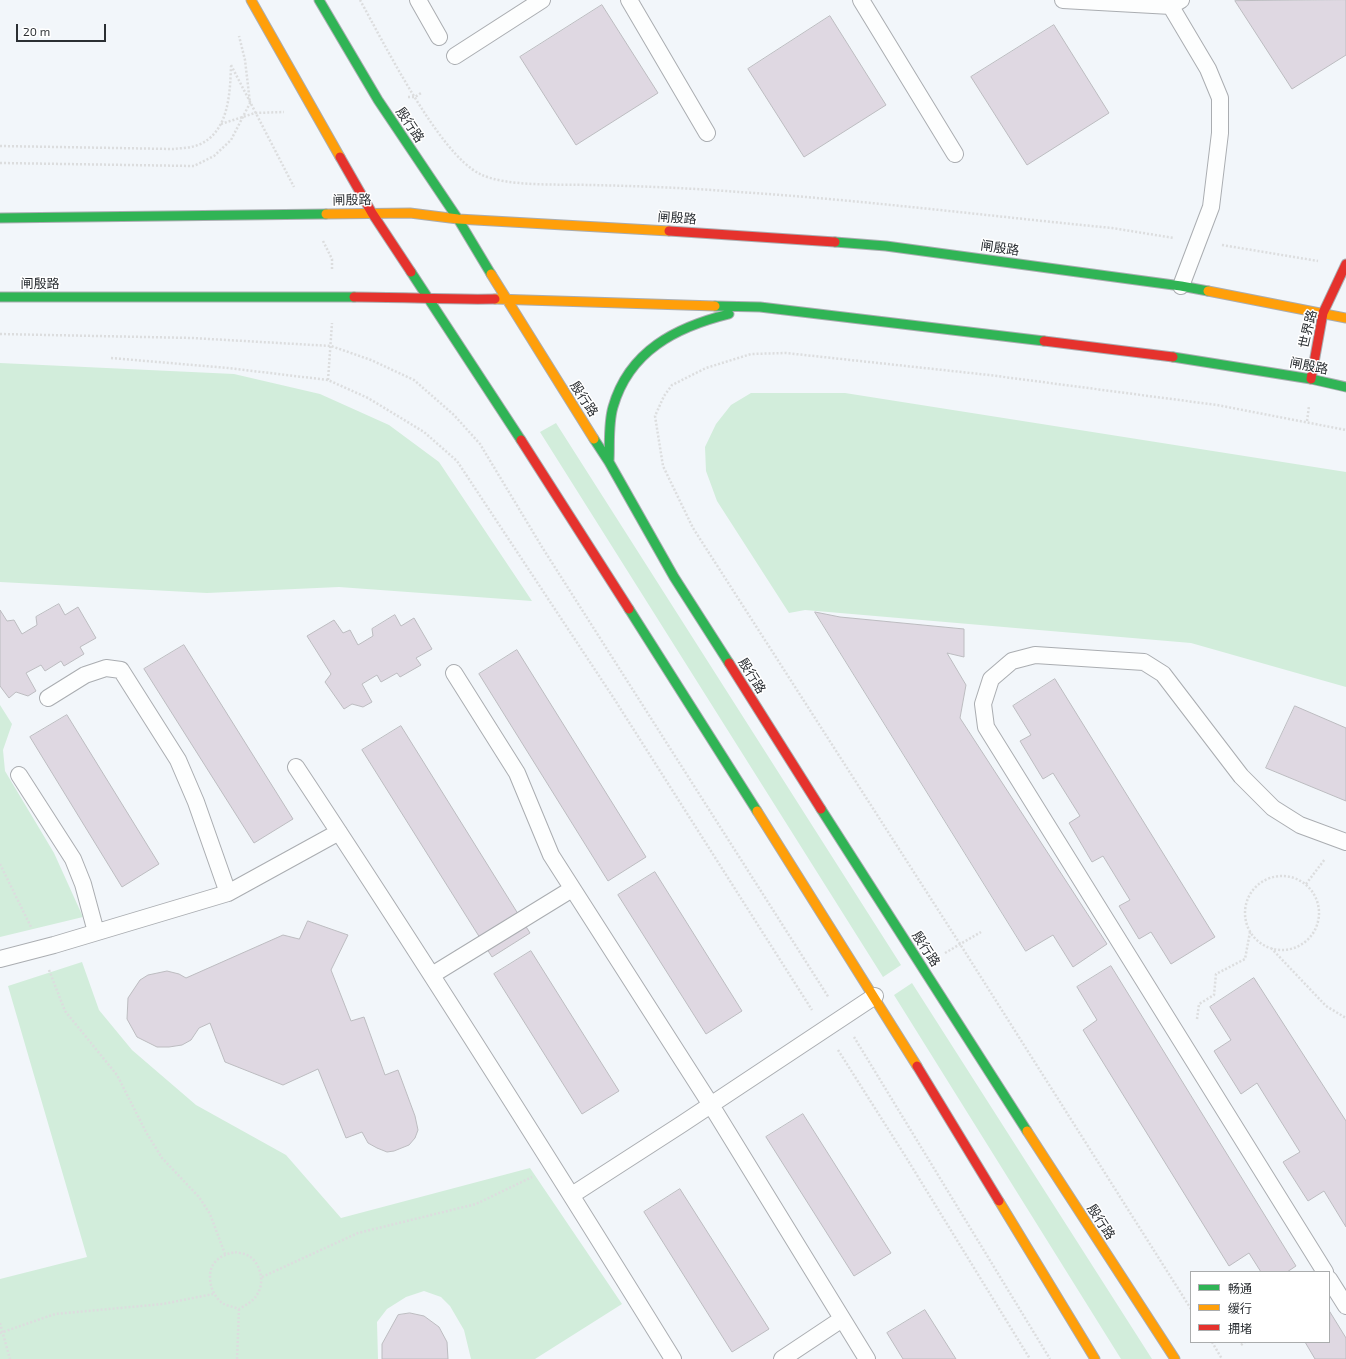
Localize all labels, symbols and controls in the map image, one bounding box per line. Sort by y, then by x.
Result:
scale bar [18,16,108,42]
text: 20 m [23,24,50,38]
street label: 殷行路 [393,104,427,146]
street label: 闸殷路 [332,192,372,208]
street label: 闸殷路 [657,209,697,227]
street label: 闸殷路 [980,238,1020,258]
street label: 闸殷路 [21,276,59,292]
street label: 世界路 [1296,308,1320,350]
street label: 闸殷路 [1288,355,1330,377]
street label: 殷行路 [567,378,601,420]
street label: 殷行路 [735,655,769,697]
street label: 殷行路 [909,928,943,970]
street label: 殷行路 [1084,1201,1118,1243]
legend [1190,1271,1330,1343]
text: 畅通 [1228,1281,1252,1295]
text: 缓行 [1228,1301,1252,1315]
text: 拥堵 [1228,1321,1252,1335]

